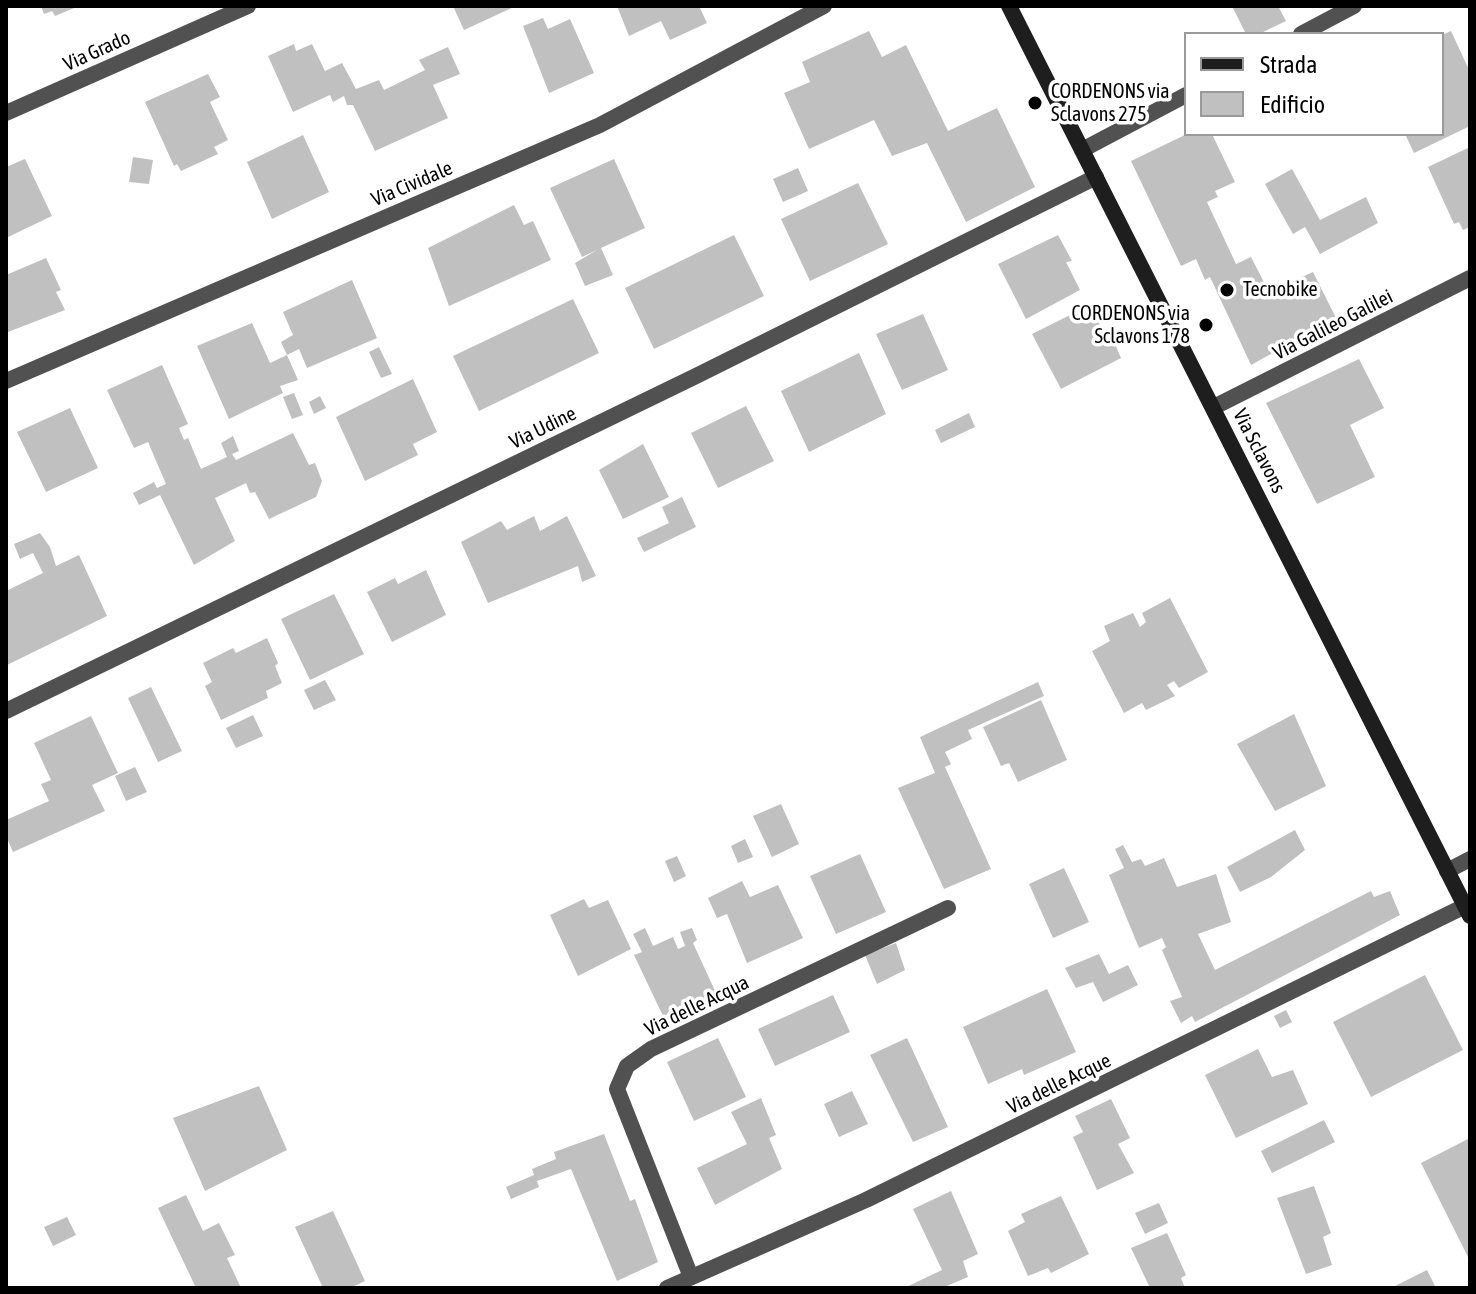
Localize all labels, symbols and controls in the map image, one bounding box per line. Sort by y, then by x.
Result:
street label: Via Grado [60,26,134,76]
legend [1184,32,1444,136]
text: Strada [1260,51,1317,78]
place label: CORDENONS via Sclavons 275 [1051,80,1170,127]
text: Edificio [1260,91,1325,118]
marker: CORDENONS via Sclavons 275 [1026,94,1044,112]
street label: Via Cividale [368,156,456,212]
place label: Tecnobike [1243,278,1318,302]
marker: Tecnobike [1218,281,1236,299]
street label: Via Galileo Galilei [1269,285,1397,365]
place label: CORDENONS via Sclavons 178 [1071,302,1190,349]
marker: CORDENONS via Sclavons 178 [1197,316,1215,334]
street label: Via Udine [506,402,580,454]
street label: Via Sclavons [1228,405,1290,497]
street label: Via delle Acqua [641,970,753,1042]
street label: Via delle Acque [1003,1049,1115,1119]

